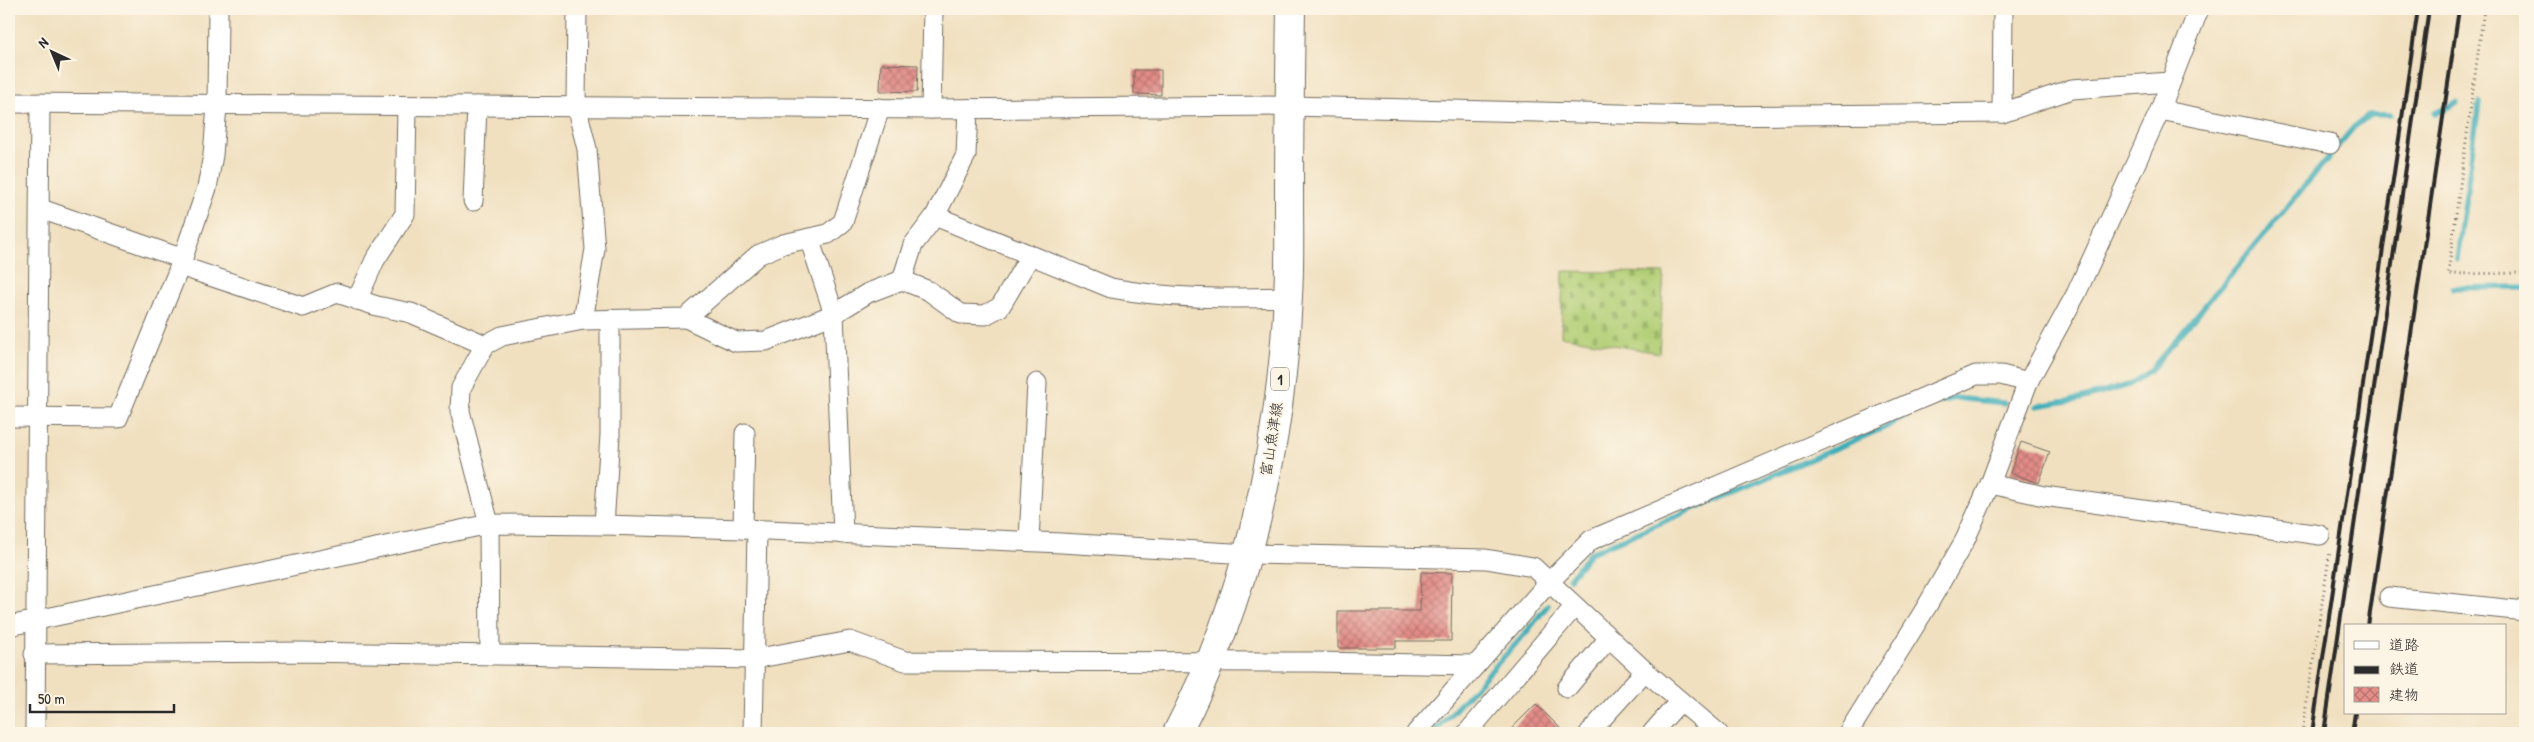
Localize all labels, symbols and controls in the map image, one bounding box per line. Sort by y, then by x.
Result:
north arrow [28,28,78,78]
text: N [33,32,52,52]
road number: 1 [1271,368,1289,390]
street label: 富山魚津線 [1255,400,1287,478]
legend [2344,624,2506,714]
text: 道路 [2389,634,2419,655]
text: 鉄道 [2389,658,2419,679]
scale bar [30,682,174,714]
text: 建物 [2389,684,2419,705]
text: 50 m [38,688,65,709]

